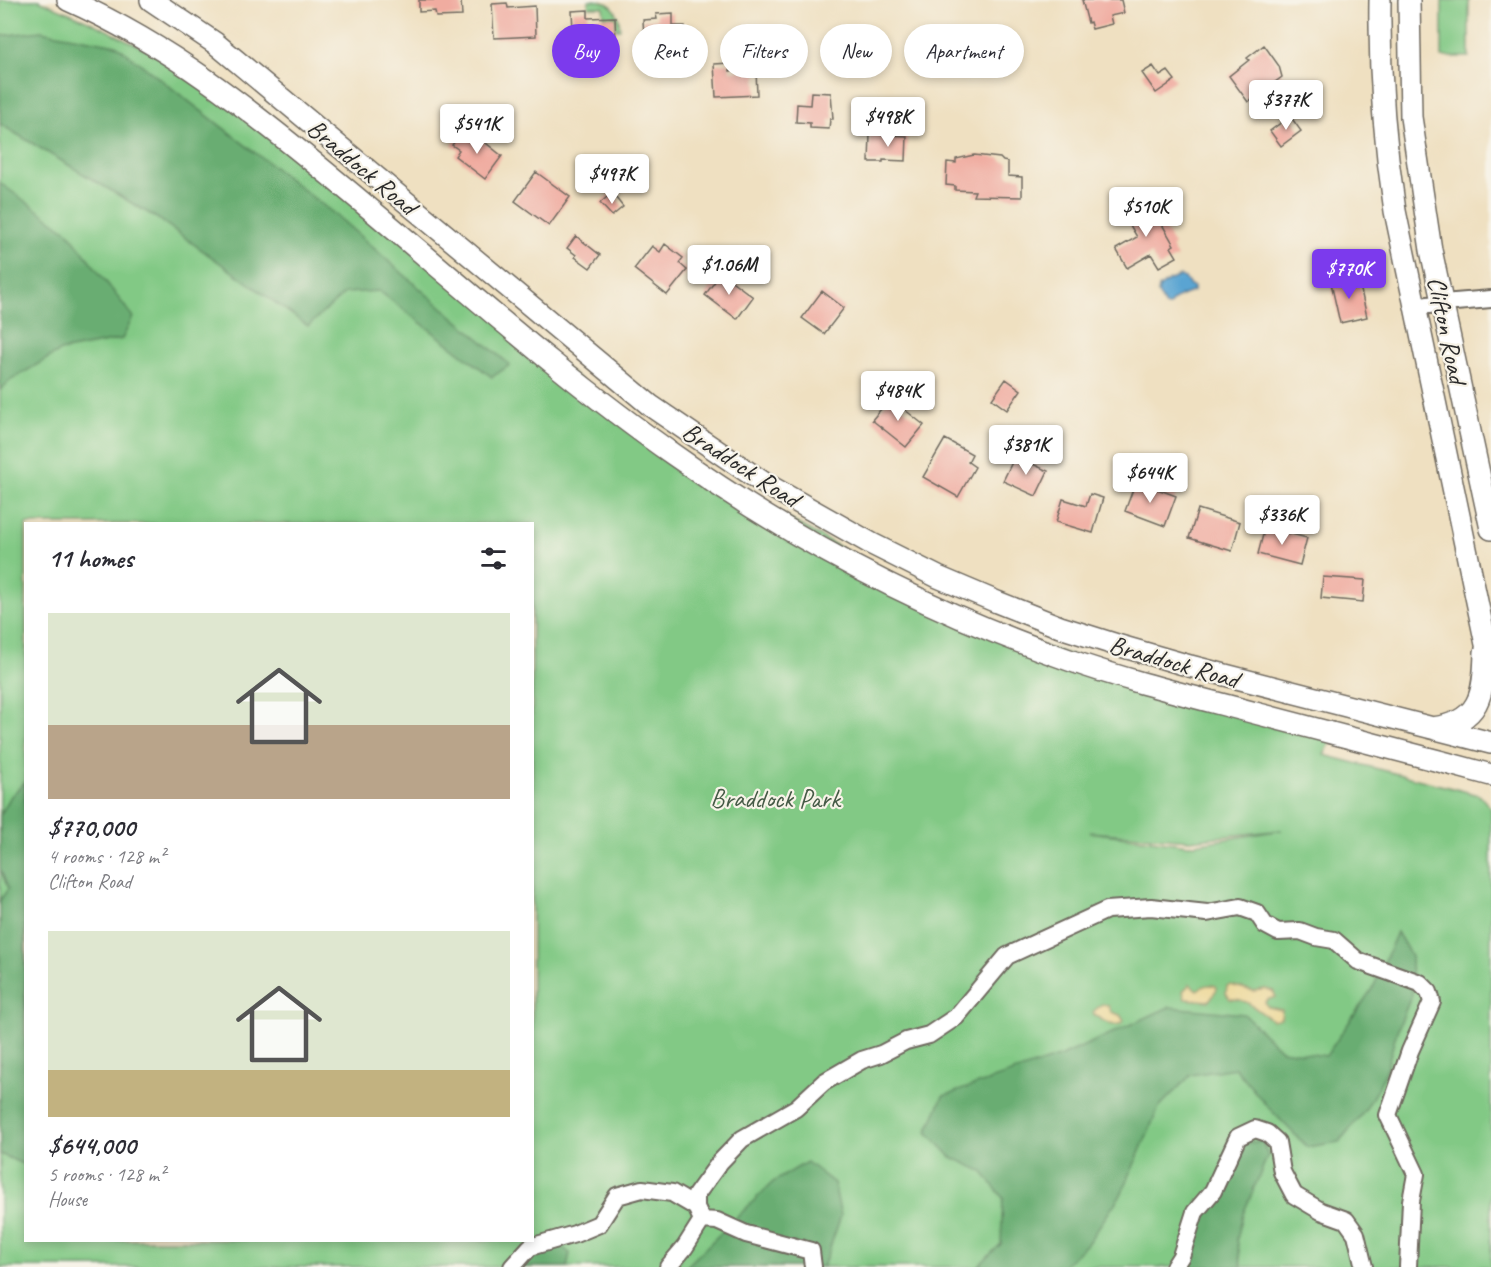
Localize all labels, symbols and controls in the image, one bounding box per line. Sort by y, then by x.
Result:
chip: Buy [552,24,620,78]
chip: Rent [632,24,708,78]
chip: Filters [720,24,808,78]
chip: New [820,24,892,78]
chip: Apartment [904,24,1024,78]
pin: $377K [1244,80,1328,131]
text: $377K [1263,87,1309,112]
pin: $498K [846,97,930,148]
pin: $541K [435,104,519,155]
text: $498K [865,104,911,129]
text: $541K [454,111,500,136]
street label: Braddock Road [300,112,427,225]
pin: $497K [570,154,654,205]
text: $497K [589,161,635,186]
pin: $510K [1104,187,1188,238]
text: $510K [1123,194,1169,219]
pin: $1.06M [680,245,778,296]
pin: $770K [1307,249,1391,300]
text: $1.06M [702,252,756,277]
text: $770K [1326,256,1372,281]
street label: Clifton Road [1420,274,1475,390]
pin: $484K [856,371,940,422]
text: $484K [875,378,921,403]
street label: Braddock Road [676,415,809,517]
pin: $381K [984,425,1068,476]
text: $381K [1003,432,1049,457]
pin: $644K [1108,453,1192,504]
text: $644K [1127,460,1173,485]
pin: $336K [1240,495,1324,546]
text: $336K [1259,502,1305,527]
text: 11 homes [48,542,133,575]
icon: filters [477,542,510,575]
street label: Braddock Road [1105,628,1246,697]
icon: home [225,652,333,760]
park label: Braddock Park [710,782,842,815]
text: $770,000 [48,811,135,844]
text: 4 rooms · 128 m² [48,844,165,869]
text: Clifton Road [48,869,131,894]
icon: home [225,970,333,1078]
text: $644,000 [48,1129,136,1162]
text: 5 rooms · 128 m² [48,1162,165,1187]
text: House [48,1187,87,1212]

